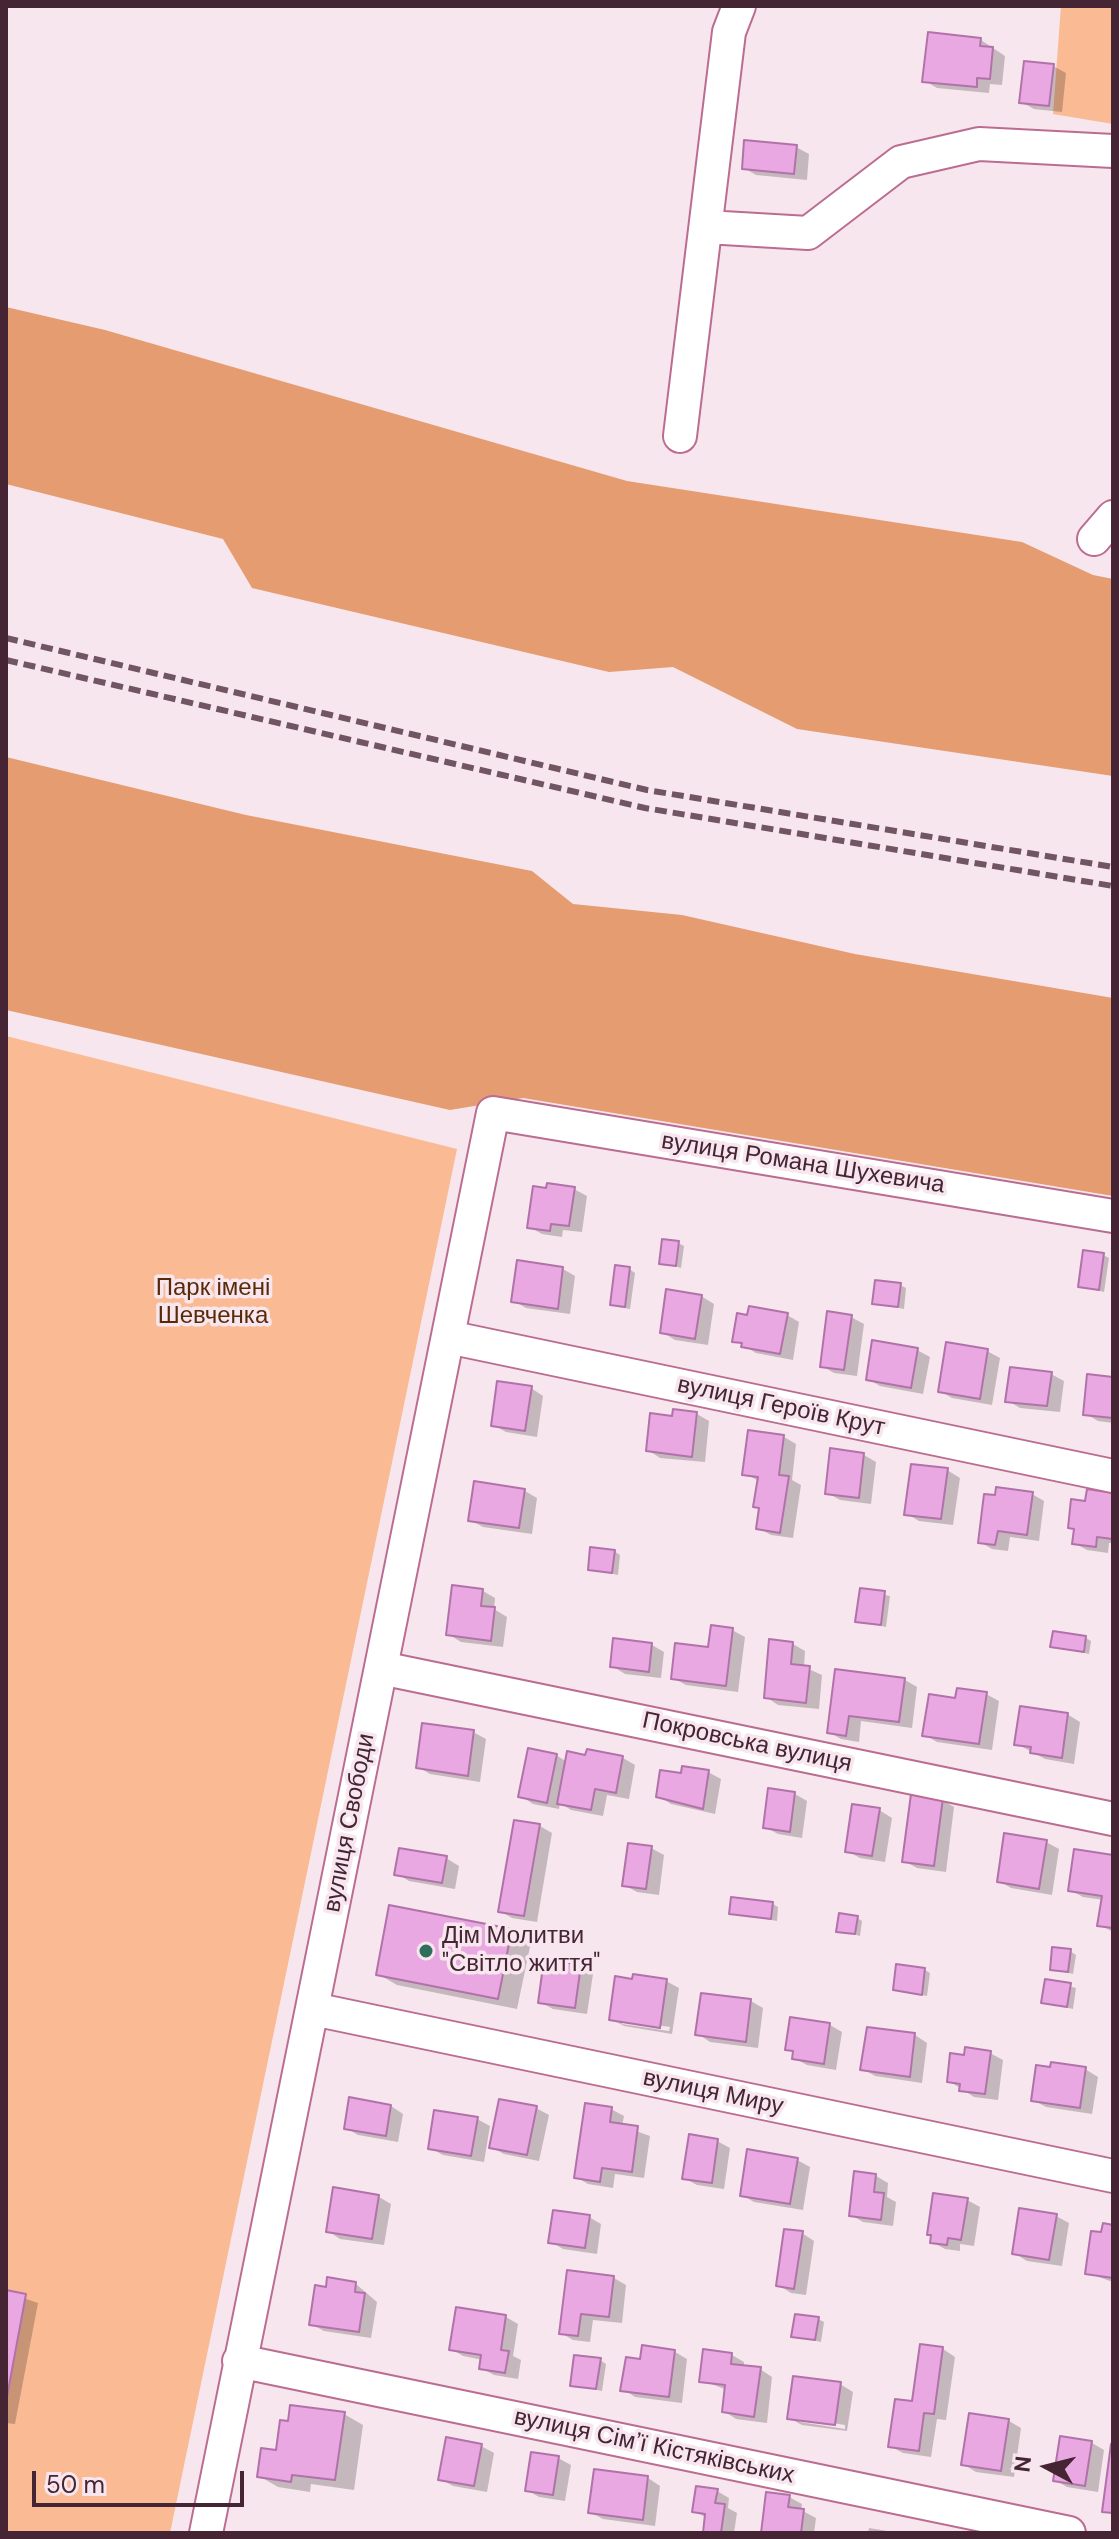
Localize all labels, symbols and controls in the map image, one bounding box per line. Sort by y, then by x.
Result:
street label: вулиця Романа Шухевича [659,1127,947,1201]
park label: Парк імені Шевченка [156,1275,270,1331]
street label: вулиця Героїв Крут [675,1371,887,1443]
street label: Покровська вулиця [640,1707,854,1779]
street label: вулиця Свободи [319,1731,381,1915]
place label: Дім Молитви "Світло життя" [442,1923,600,1979]
marker: Дім Молитви "Світло життя" [417,1942,435,1960]
street label: вулиця Миру [640,2064,786,2122]
street label: вулиця Сімʼї Кістяківських [511,2403,797,2491]
north arrow [1007,2427,1087,2507]
text: N [1007,2454,1038,2474]
scale bar [36,2455,248,2505]
text: 50 m [46,2469,105,2500]

